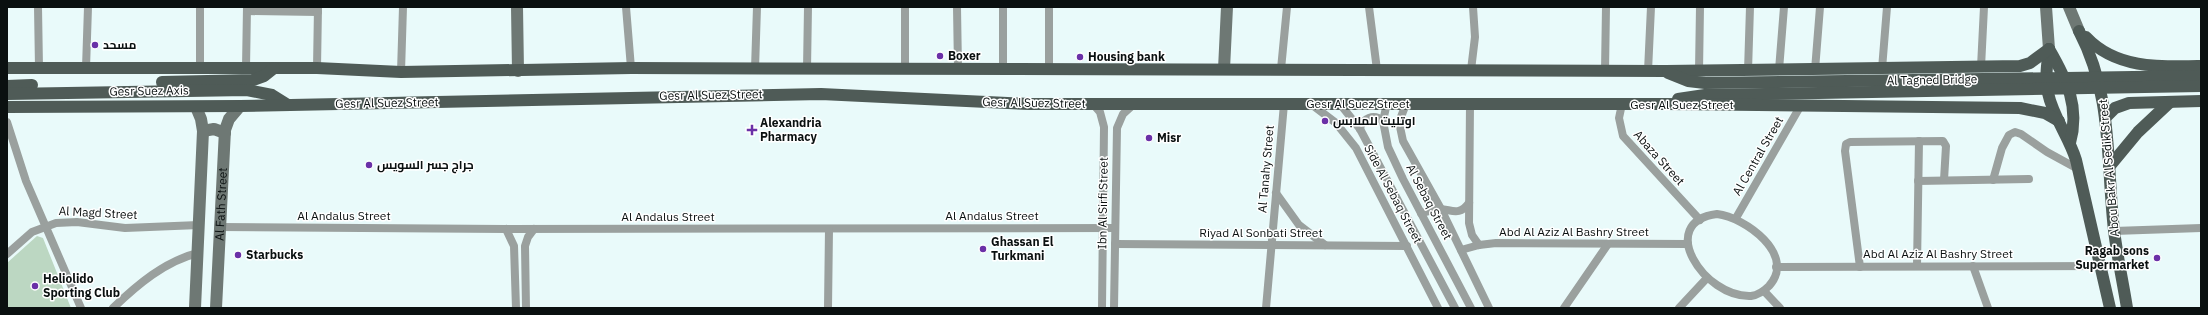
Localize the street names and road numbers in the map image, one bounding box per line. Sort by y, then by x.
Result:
street label: Al Tagned Bridge [1886,71,1978,88]
street label: Gesr Suez Axis [109,82,189,99]
street label: Gesr Al Suez Street [659,86,763,103]
street label: Gesr Al Suez Street [335,94,439,111]
street label: Gesr Al Suez Street [982,94,1086,111]
street label: Gesr Al Suez Street [1306,96,1410,111]
street label: Gesr Al Suez Street [1630,97,1734,112]
street label: Abou Bakr Al Sedik Street [2095,99,2122,238]
street label: Al Central Street [1729,114,1786,198]
street label: Al Tanahy Street [1254,125,1277,213]
street label: Abaza Street [1631,127,1688,188]
street label: Side Al Sebaq Street [1361,142,1426,246]
street label: Ibn Al Sirfi Street [1094,157,1111,249]
street label: Al Sebaq Street [1403,161,1456,242]
street label: Al Fath Street [211,167,230,241]
street label: Al Magd Street [58,203,138,222]
street label: Al Andalus Street [297,208,391,223]
street label: Al Andalus Street [945,208,1039,223]
street label: Al Andalus Street [621,209,715,224]
street label: Abd Al Aziz Al Bashry Street [1499,224,1649,239]
street label: Riyad Al Sonbati Street [1199,225,1323,240]
street label: Abd Al Aziz Al Bashry Street [1863,246,2013,261]

